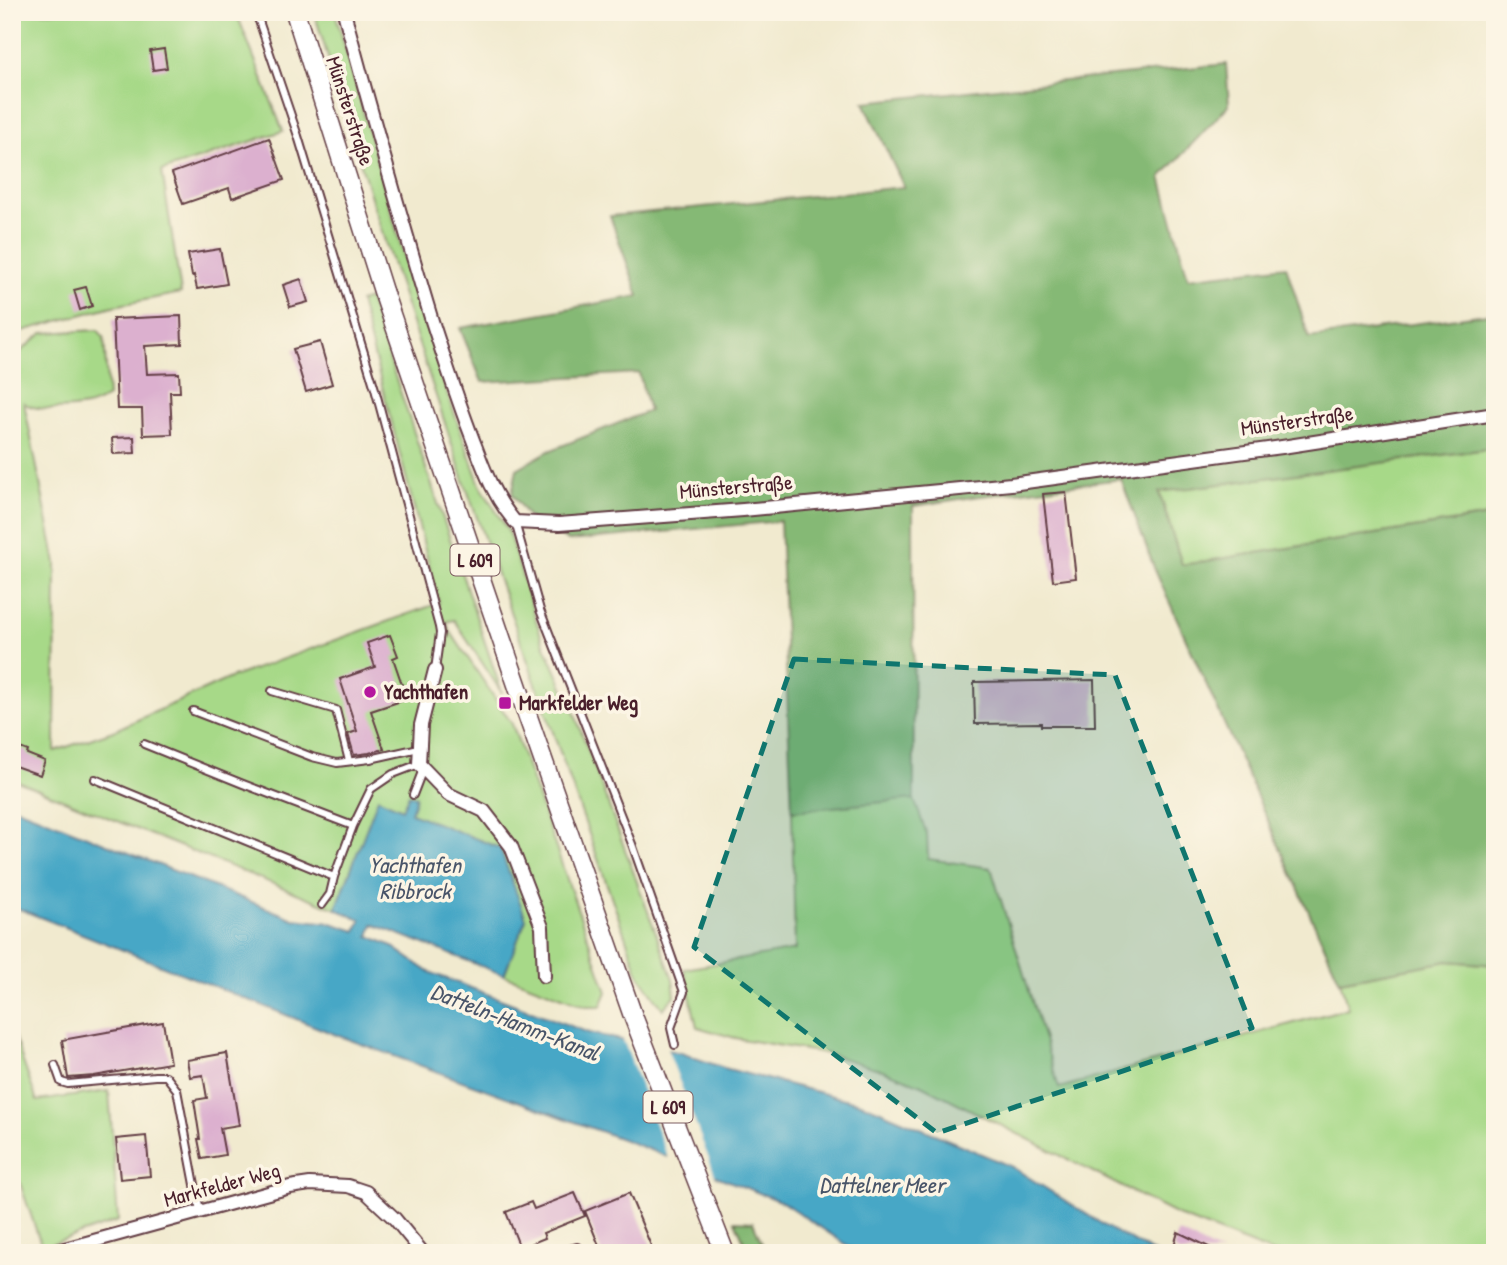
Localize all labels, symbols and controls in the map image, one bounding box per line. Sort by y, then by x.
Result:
street label: Münsterstraße [319,53,382,169]
street label: Münsterstraße [1239,398,1355,443]
street label: Münsterstraße [678,467,794,506]
road number: L 609 [450,544,500,576]
place label: Yachthafen [384,677,468,706]
marker: Yachthafen [362,684,378,700]
place label: Markfelder Weg [519,688,638,718]
marker: Markfelder Weg [497,695,513,711]
water label: Yachthafen Ribbrock [369,849,463,906]
water label: Datteln-Hamm-Kanal [427,975,604,1068]
road number: L 609 [644,1092,692,1122]
street label: Markfelder Weg [161,1155,283,1214]
water label: Dattelner Meer [819,1169,948,1200]

